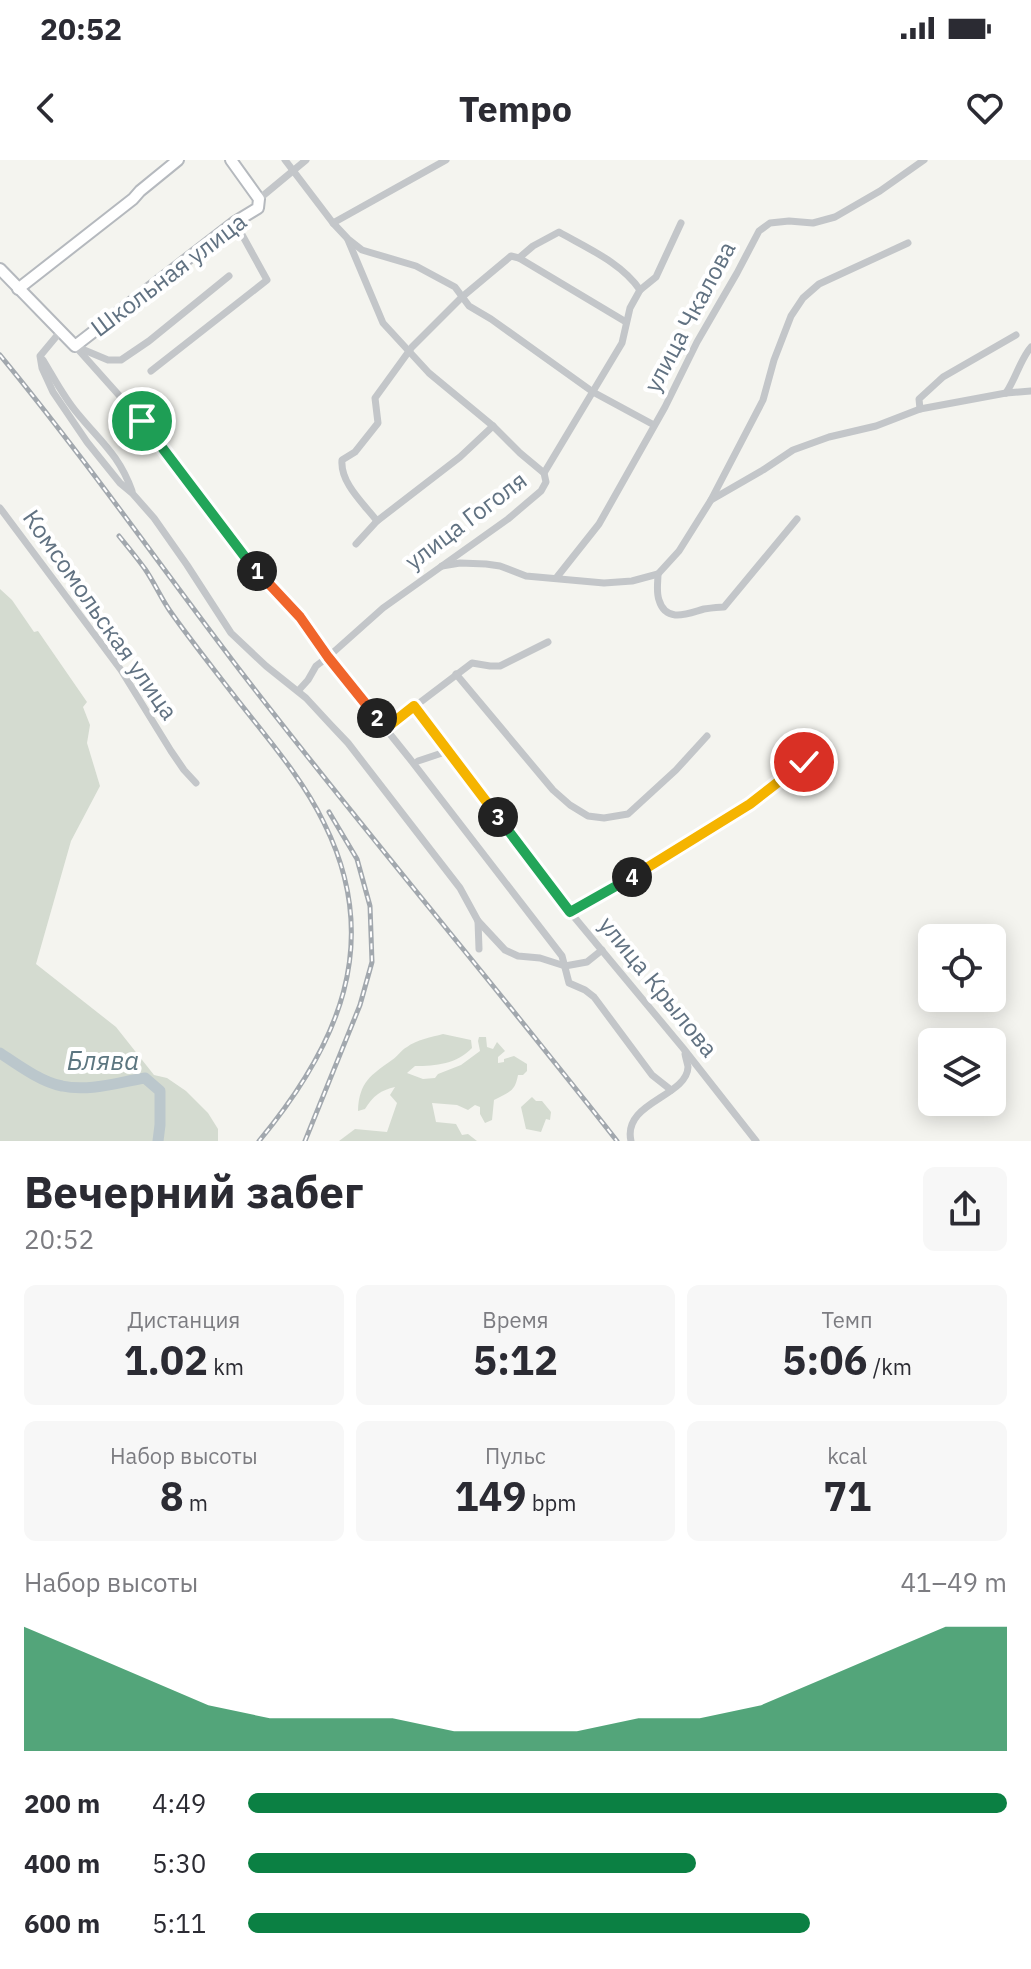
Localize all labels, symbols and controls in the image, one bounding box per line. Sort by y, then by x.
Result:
text: 20:52 [40,9,122,48]
text: Tempo [459,85,572,132]
icon: back [24,86,68,130]
icon: heart [963,86,1007,130]
street label: Школьная улица [84,205,253,343]
street label: улица Чкалова [636,235,742,398]
pin [108,387,176,455]
icon: arrive [120,399,164,443]
street label: улица Гоголя [398,464,533,577]
street label: Комсомольская улица [16,503,186,726]
pin: 1 [237,551,277,591]
text: 1 [250,556,264,585]
pin: 2 [357,698,397,738]
text: 2 [370,703,384,732]
pin [770,728,838,796]
icon: check [782,740,826,784]
pin: 3 [478,797,518,837]
text: 3 [491,802,505,831]
pin: 4 [612,857,652,897]
text: 4 [625,862,639,891]
street label: улица Крылова [592,909,726,1064]
map controls [918,924,1006,1116]
button: locate [918,924,1006,1012]
button: layers [918,1028,1006,1116]
water label: Блява [67,1043,139,1077]
text: Вечерний забег [24,1163,364,1220]
button: share [923,1167,1007,1251]
text: 20:52 [24,1222,94,1256]
text: Дистанция [127,1305,240,1334]
text: Время [482,1305,549,1334]
text: Темп [822,1305,873,1334]
text: 1.02 [124,1334,208,1386]
text: 5:12 [473,1334,558,1386]
text: 5:06 [782,1334,868,1386]
text: km [208,1352,244,1381]
text: /km [868,1352,912,1381]
text: Набор высоты [110,1441,258,1470]
text: Пульс [485,1441,546,1470]
text: kcal [827,1441,867,1470]
text: 8 [160,1470,184,1522]
text: 149 [455,1470,527,1522]
text: 71 [823,1470,871,1522]
text: m [184,1488,208,1517]
text: bpm [527,1488,576,1517]
text: Набор высоты [24,1565,198,1599]
text: 41–49 m [900,1565,1007,1599]
text: 200 m [24,1786,100,1820]
text: 4:49 [152,1786,206,1820]
text: 400 m [24,1846,100,1880]
text: 5:30 [152,1846,206,1880]
text: 600 m [24,1906,100,1940]
text: 5:11 [152,1906,206,1940]

